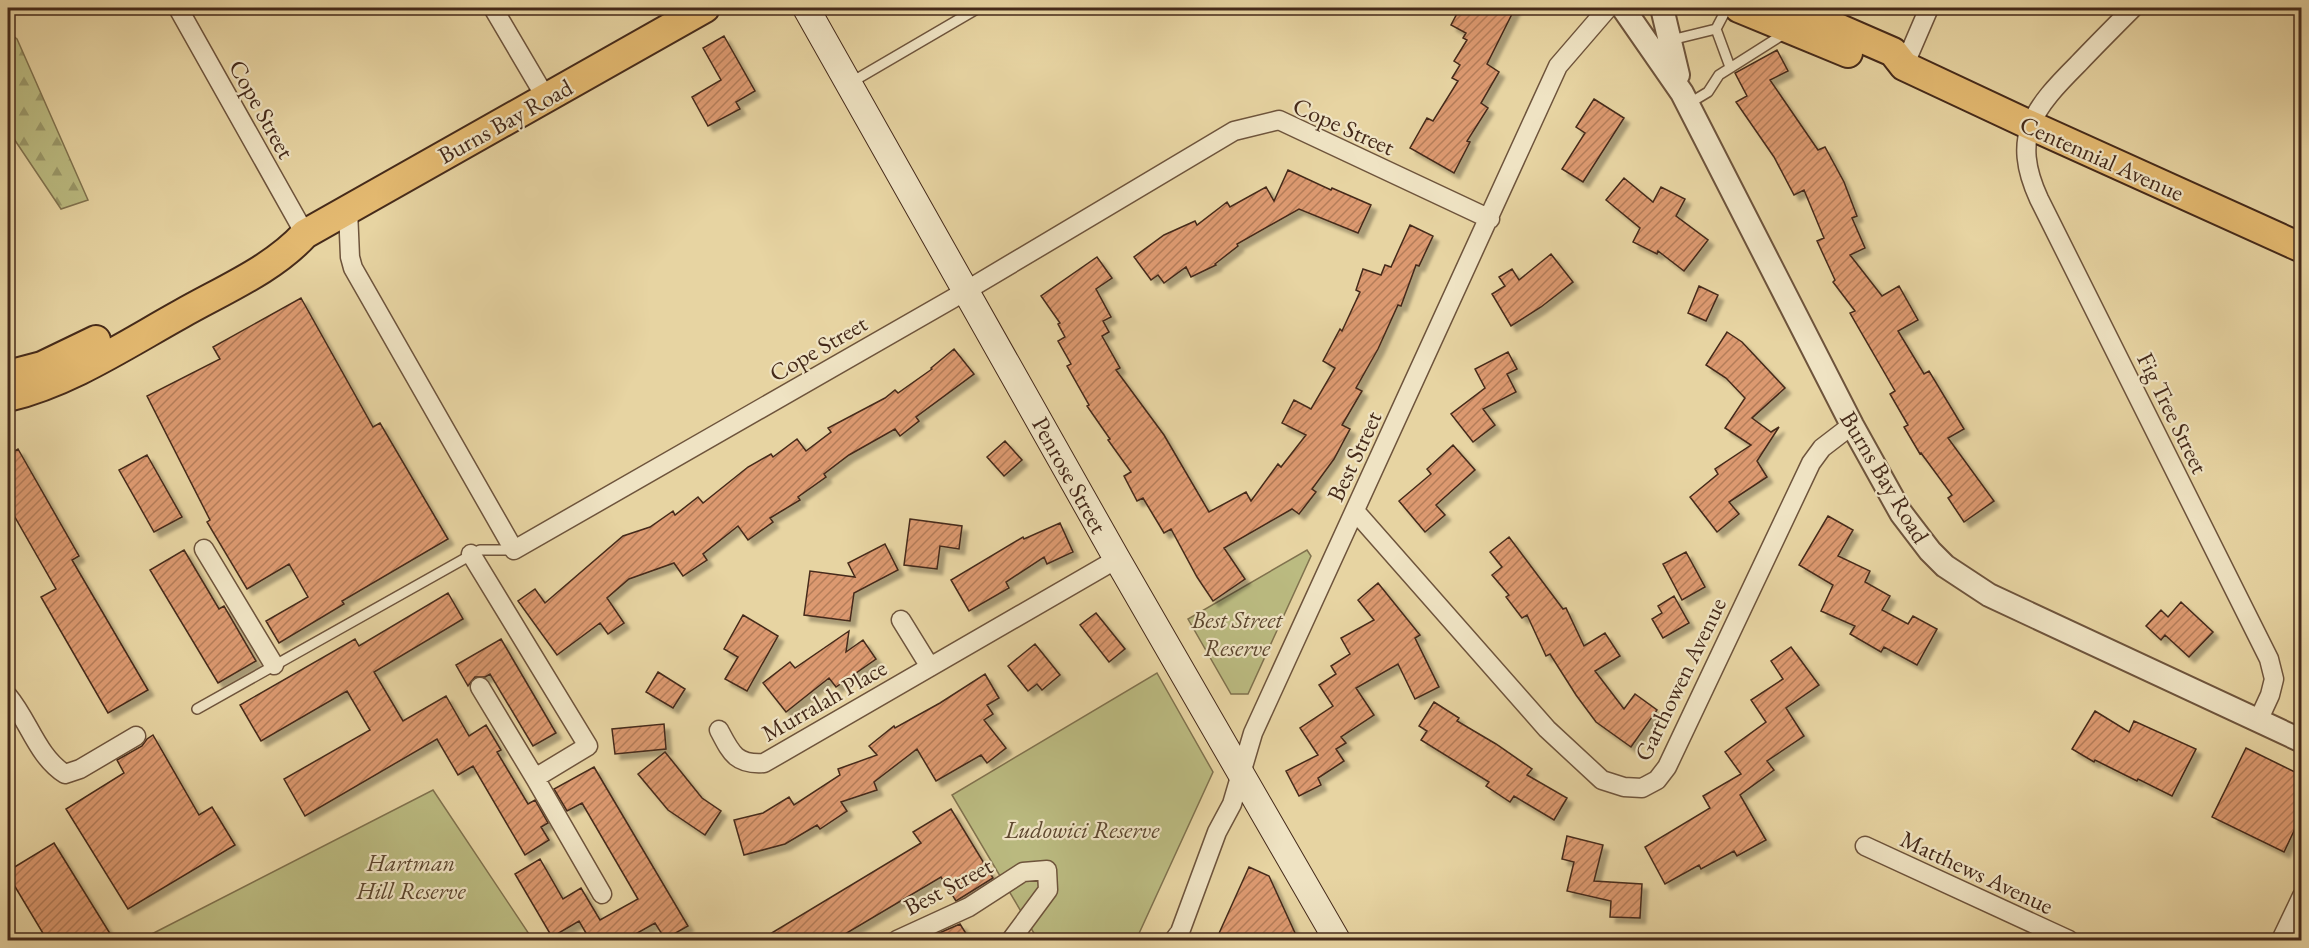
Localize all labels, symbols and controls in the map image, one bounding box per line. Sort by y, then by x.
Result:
street label: Cope Street [222,54,302,164]
street label: Burns Bay Road [432,71,578,171]
street label: Cope Street [1288,90,1400,162]
street label: Centennial Avenue [2015,108,2189,208]
street label: Cope Street [763,307,873,388]
street label: Fig Tree Street [2130,347,2216,479]
street label: Best Street [1320,405,1389,506]
street label: Burns Bay Road [1833,405,1937,550]
street label: Penrose Street [1025,411,1115,539]
street label: Garthowen Avenue [1627,592,1733,766]
park label: Best Street Reserve [1190,604,1284,663]
street label: Murralah Place [756,652,892,748]
park label: Ludowici Reserve [1004,814,1160,845]
street label: Matthews Avenue [1896,823,2058,921]
park label: Hartman Hill Reserve [355,847,466,906]
street label: Best Street [898,850,998,922]

